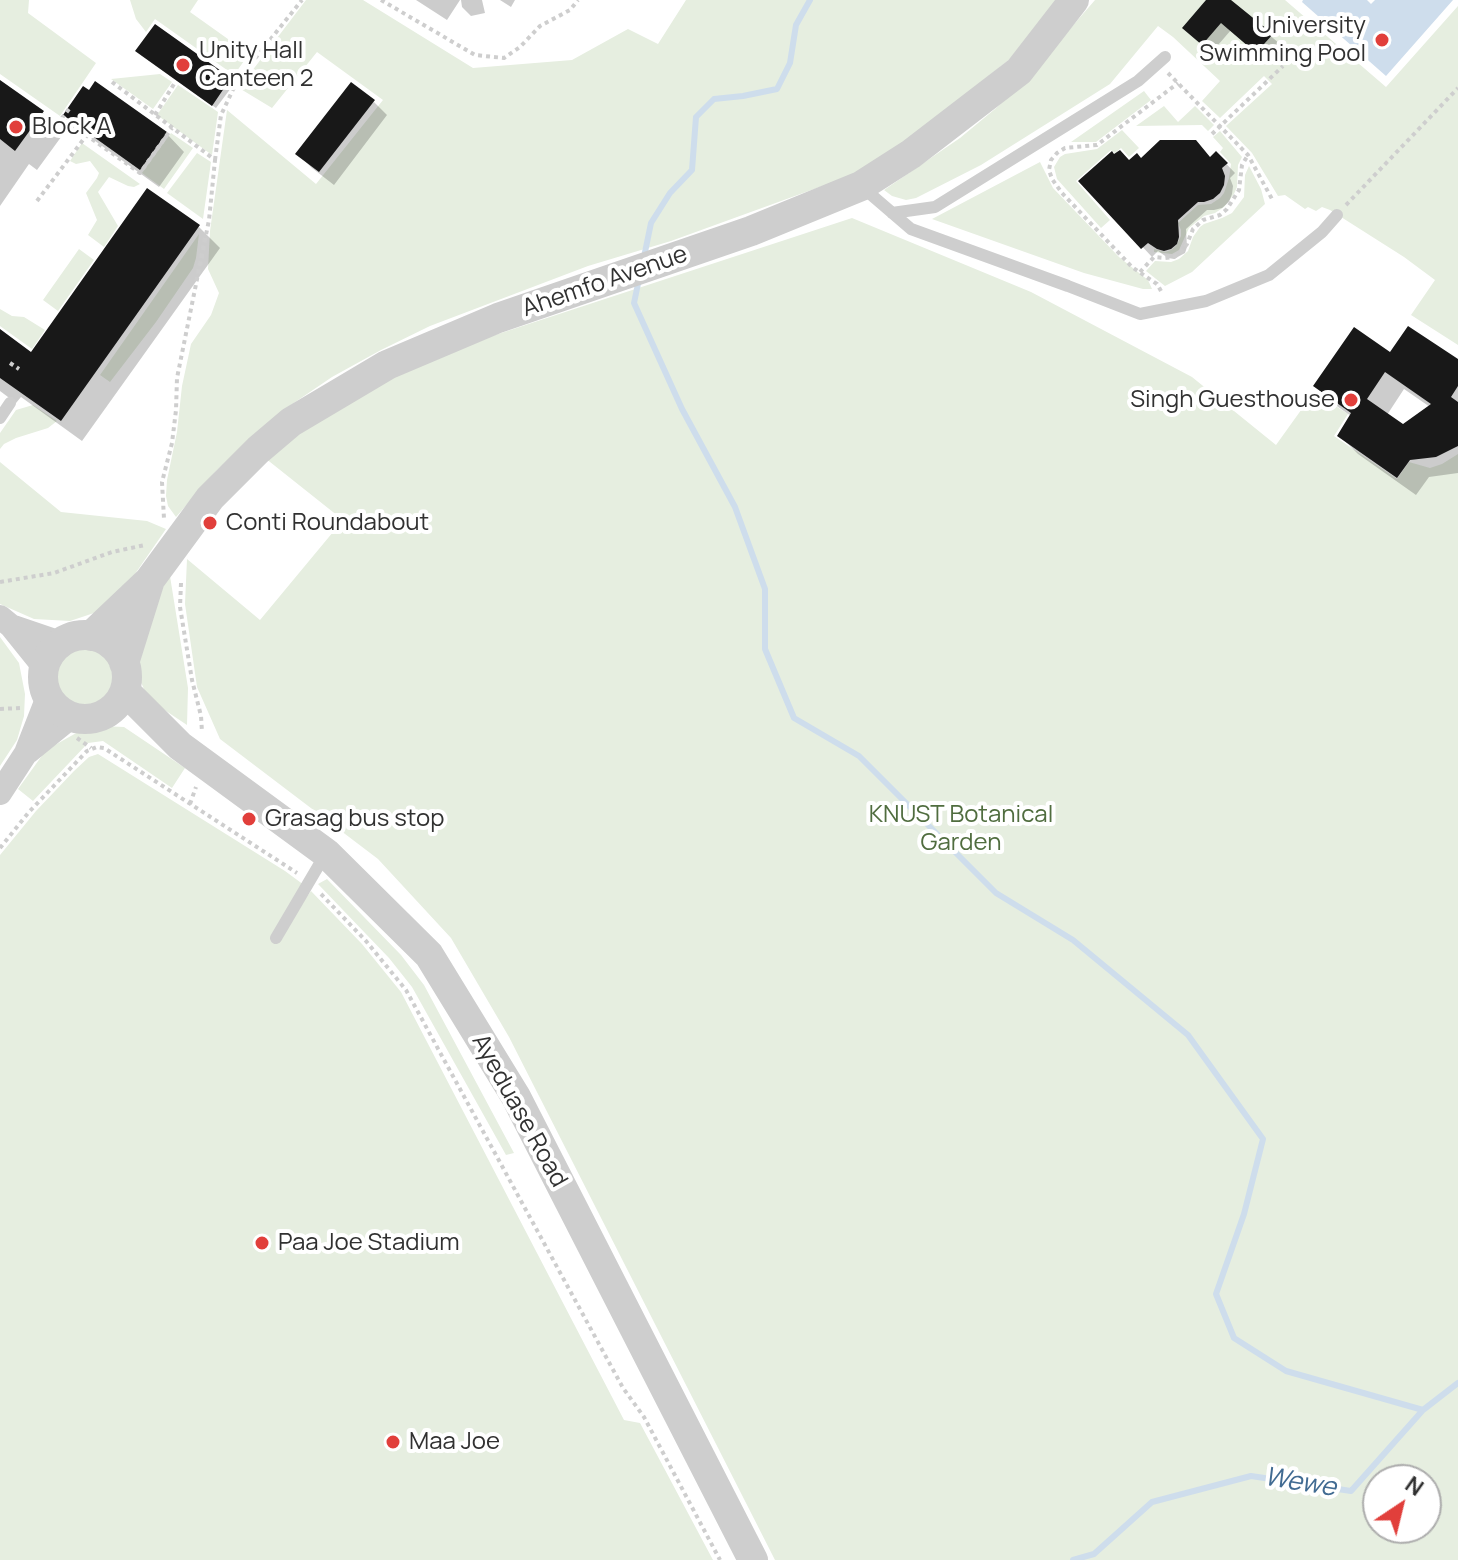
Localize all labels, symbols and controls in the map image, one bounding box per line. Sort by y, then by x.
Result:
place label: University Swimming Pool [1199,12,1366,68]
marker: University Swimming Pool [1373,31,1391,49]
place label: Unity Hall Canteen 2 [199,37,313,93]
marker: Unity Hall Canteen 2 [174,56,192,74]
place label: Block A [32,113,112,141]
marker: Block A [7,118,25,136]
street label: Ahemfo Avenue [519,240,691,324]
place label: Singh Guesthouse [1130,386,1335,414]
marker: Singh Guesthouse [1342,391,1360,409]
place label: Conti Roundabout [226,509,429,537]
marker: Conti Roundabout [201,514,219,532]
park label: KNUST Botanical Garden [869,801,1053,857]
place label: Grasag bus stop [265,805,444,833]
marker: Grasag bus stop [240,810,258,828]
street label: Ayeduase Road [465,1030,573,1192]
place label: Paa Joe Stadium [278,1229,460,1257]
marker: Paa Joe Stadium [253,1234,271,1252]
place label: Maa Joe [409,1428,500,1456]
marker: Maa Joe [384,1433,402,1451]
water label: Wewe [1262,1462,1338,1504]
north arrow [1362,1464,1442,1544]
text: N [1400,1469,1430,1503]

